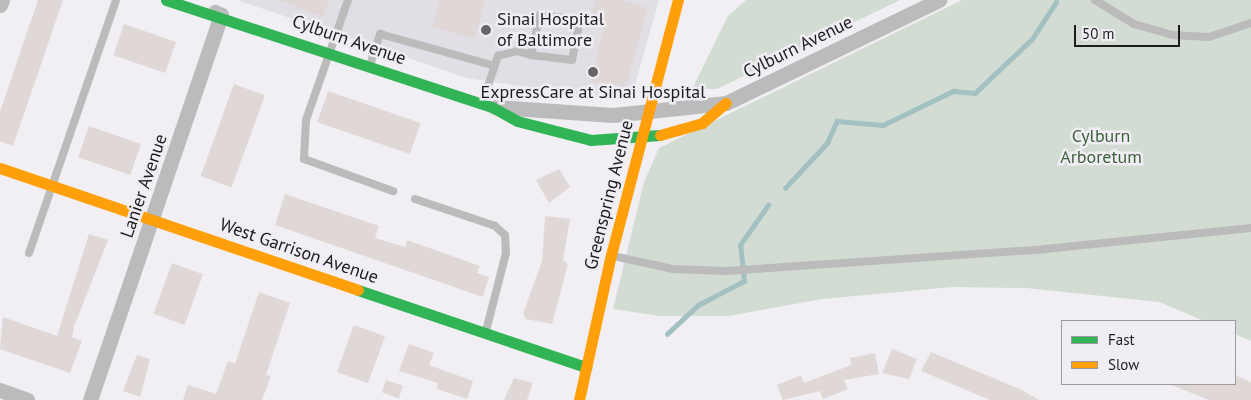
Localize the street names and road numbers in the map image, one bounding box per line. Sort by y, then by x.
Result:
street label: Cylburn Avenue [289,10,409,70]
street label: Cylburn Avenue [740,11,856,83]
street label: Greenspring Avenue [580,118,638,272]
street label: Lanier Avenue [116,131,172,241]
street label: West Garrison Avenue [217,214,381,288]

